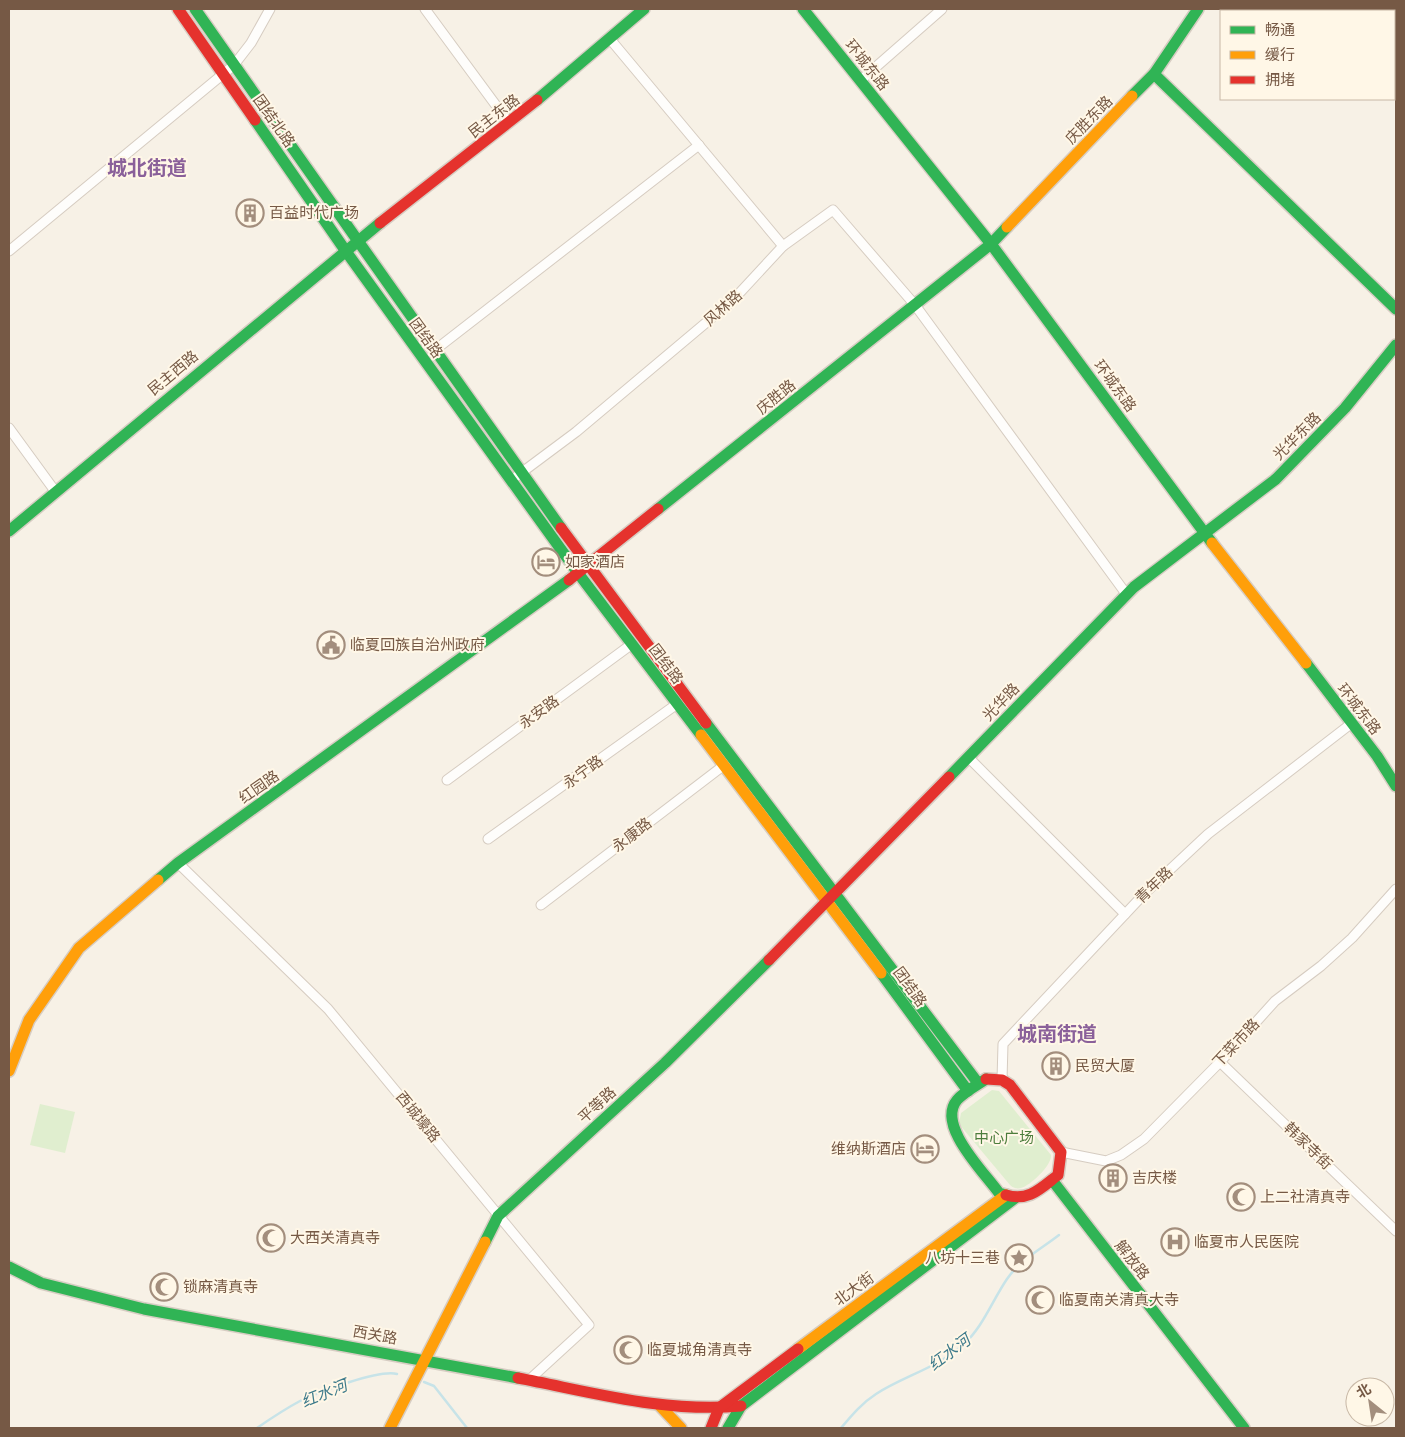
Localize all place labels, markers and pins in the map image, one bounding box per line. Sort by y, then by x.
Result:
building icon: 百益时代广场 [235,198,265,228]
place label: 百益时代广场 [269,203,359,221]
hotel icon: 如家酒店 [531,547,561,577]
place label: 如家酒店 [565,552,625,570]
public building icon: 临夏回族自治州政府 [316,630,346,660]
place label: 临夏回族自治州政府 [350,635,485,653]
building icon: 民贸大厦 [1041,1051,1071,1081]
place label: 民贸大厦 [1075,1056,1135,1074]
hotel icon: 维纳斯酒店 [910,1134,940,1164]
place label: 维纳斯酒店 [831,1139,906,1157]
building icon: 吉庆楼 [1098,1163,1128,1193]
place label: 吉庆楼 [1132,1168,1177,1186]
mosque icon: 上二社清真寺 [1226,1182,1256,1212]
place label: 上二社清真寺 [1260,1187,1350,1205]
mosque icon: 大西关清真寺 [256,1223,286,1253]
hospital icon: 临夏市人民医院 [1160,1227,1190,1257]
place label: 大西关清真寺 [290,1228,380,1246]
place label: 临夏市人民医院 [1194,1232,1299,1250]
place icon: 八坊十三巷 [1004,1243,1034,1273]
place label: 八坊十三巷 [925,1248,1000,1266]
mosque icon: 锁麻清真寺 [149,1272,179,1302]
place label: 锁麻清真寺 [183,1277,258,1295]
mosque icon: 临夏南关清真大寺 [1025,1285,1055,1315]
place label: 临夏南关清真大寺 [1059,1290,1179,1308]
mosque icon: 临夏城角清真寺 [613,1335,643,1365]
place label: 临夏城角清真寺 [647,1340,752,1358]

